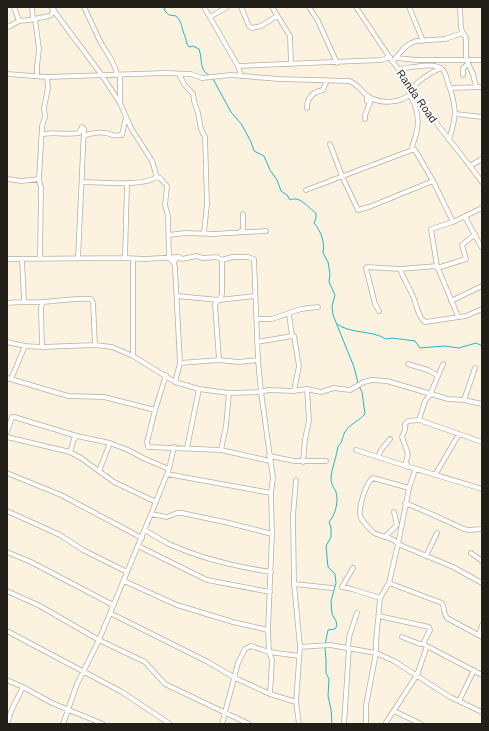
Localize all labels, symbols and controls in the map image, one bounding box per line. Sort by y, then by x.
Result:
street label: Randa Road [394,67,440,125]

